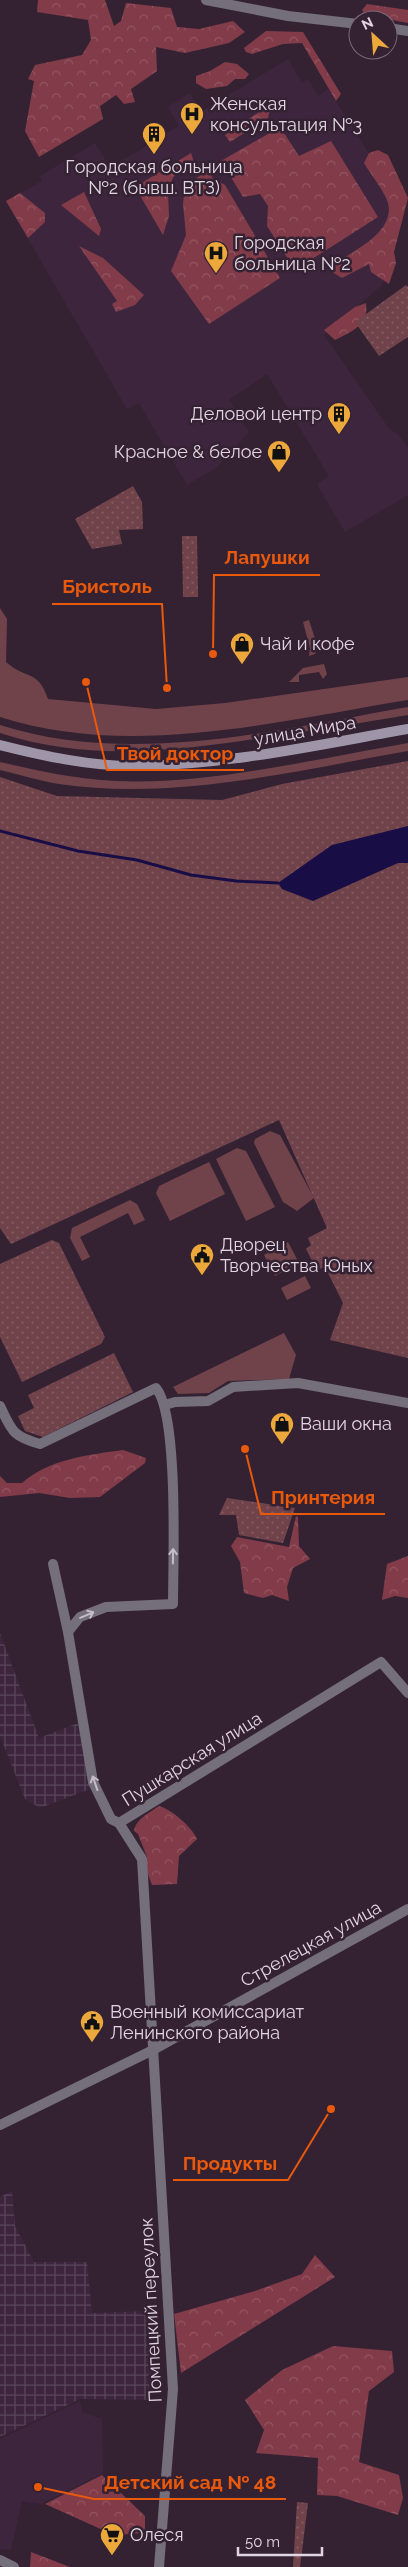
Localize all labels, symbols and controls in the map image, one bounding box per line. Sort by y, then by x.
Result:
north arrow [348,10,398,60]
text: N [359,14,376,33]
place label: Женская консультация №3 [210,93,362,135]
hospital icon: Женская консультация №3 [179,101,205,135]
building icon: Городская больница №2 (бывш. ВТЗ) [141,121,167,155]
place label: Городская больница №2 (бывш. ВТЗ) [65,156,243,198]
place label: Городская больница №2 [234,232,351,274]
hospital icon: Городская больница №2 [203,240,229,274]
building icon: Деловой центр [326,401,352,435]
place label: Деловой центр [190,403,322,424]
shop icon: Красное & белое [266,439,292,473]
place label: Красное & белое [114,441,262,462]
callout: Лапушки [214,541,320,575]
text: Лапушки [224,546,310,568]
callout: Бристоль [52,570,162,604]
text: Бристоль [62,575,152,597]
shop icon: Чай и кофе [229,631,255,665]
place label: Чай и кофе [260,633,355,654]
street label: улица Мира [252,711,357,750]
callout: Твой доктор [107,736,244,770]
text: Твой доктор [117,742,233,764]
place label: Дворец Творчества Юных [220,1234,373,1276]
public building icon: Дворец Творчества Юных [189,1242,215,1276]
shop icon: Ваши окна [269,1411,295,1445]
place label: Ваши окна [300,1413,392,1434]
callout: Принтерия [261,1480,385,1514]
text: Принтерия [271,1486,375,1508]
one-way arrow [169,1548,178,1564]
one-way arrow [79,1610,94,1619]
street label: Пушкарская улица [118,1707,265,1810]
one-way arrow [90,1776,99,1792]
street label: Стрелецкая улица [237,1896,385,1991]
place label: Военный комиссариат Ленинского района [110,2001,305,2043]
public building icon: Военный комиссариат Ленинского района [79,2009,105,2043]
callout: Продукты [173,2146,288,2180]
text: Продукты [183,2152,277,2174]
street label: Помпецкий переулок [135,2217,166,2403]
callout: Детский сад № 48 [94,2465,286,2499]
text: Детский сад № 48 [104,2471,276,2493]
supermarket icon: Олеся [99,2522,125,2556]
place label: Олеся [130,2524,183,2545]
scale bar [238,2524,322,2556]
text: 50 m [245,2533,280,2551]

